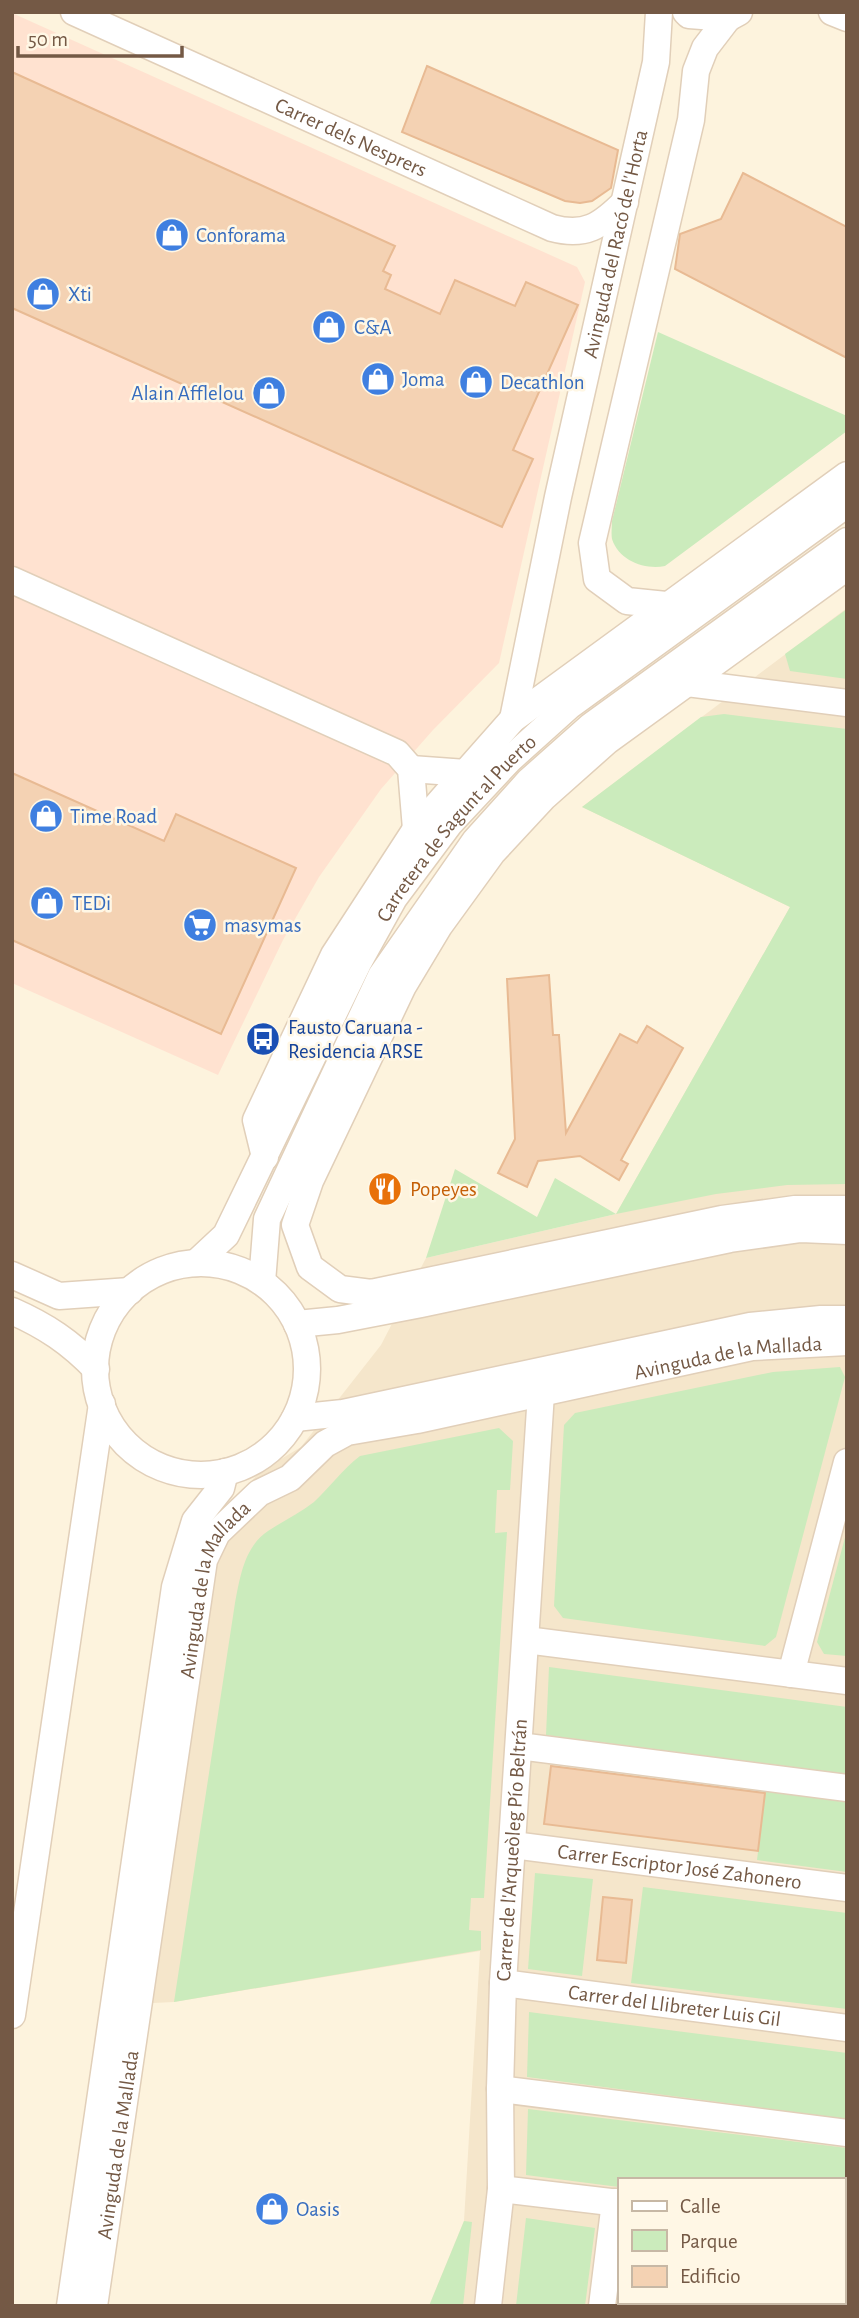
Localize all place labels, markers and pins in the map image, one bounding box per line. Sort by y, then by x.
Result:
shop icon: Conforama [153,216,191,254]
place label: Conforama [196,225,286,246]
shop icon: Xti [24,275,62,313]
place label: Xti [68,284,92,305]
shop icon: C&A [310,308,348,346]
place label: C&A [354,317,392,338]
shop icon: Joma [359,360,397,398]
shop icon: Decathlon [457,363,495,401]
place label: Joma [402,369,445,390]
place label: Decathlon [500,372,585,393]
shop icon: Alain Afflelou [250,374,288,412]
place label: Alain Afflelou [131,383,244,404]
shop icon: Time Road [27,797,65,835]
place label: Time Road [70,806,157,827]
shop icon: TEDi [28,884,66,922]
place label: TEDi [72,893,111,914]
supermarket icon: masymas [181,906,219,944]
place label: masymas [224,915,302,936]
place label: Fausto Caruana - Residencia ARSE [288,1017,423,1062]
bus stop icon: Fausto Caruana - Residencia ARSE [244,1020,282,1058]
restaurant icon: Popeyes [366,1170,404,1208]
place label: Popeyes [410,1179,477,1200]
shop icon: Oasis [253,2190,291,2228]
place label: Oasis [296,2199,340,2220]

